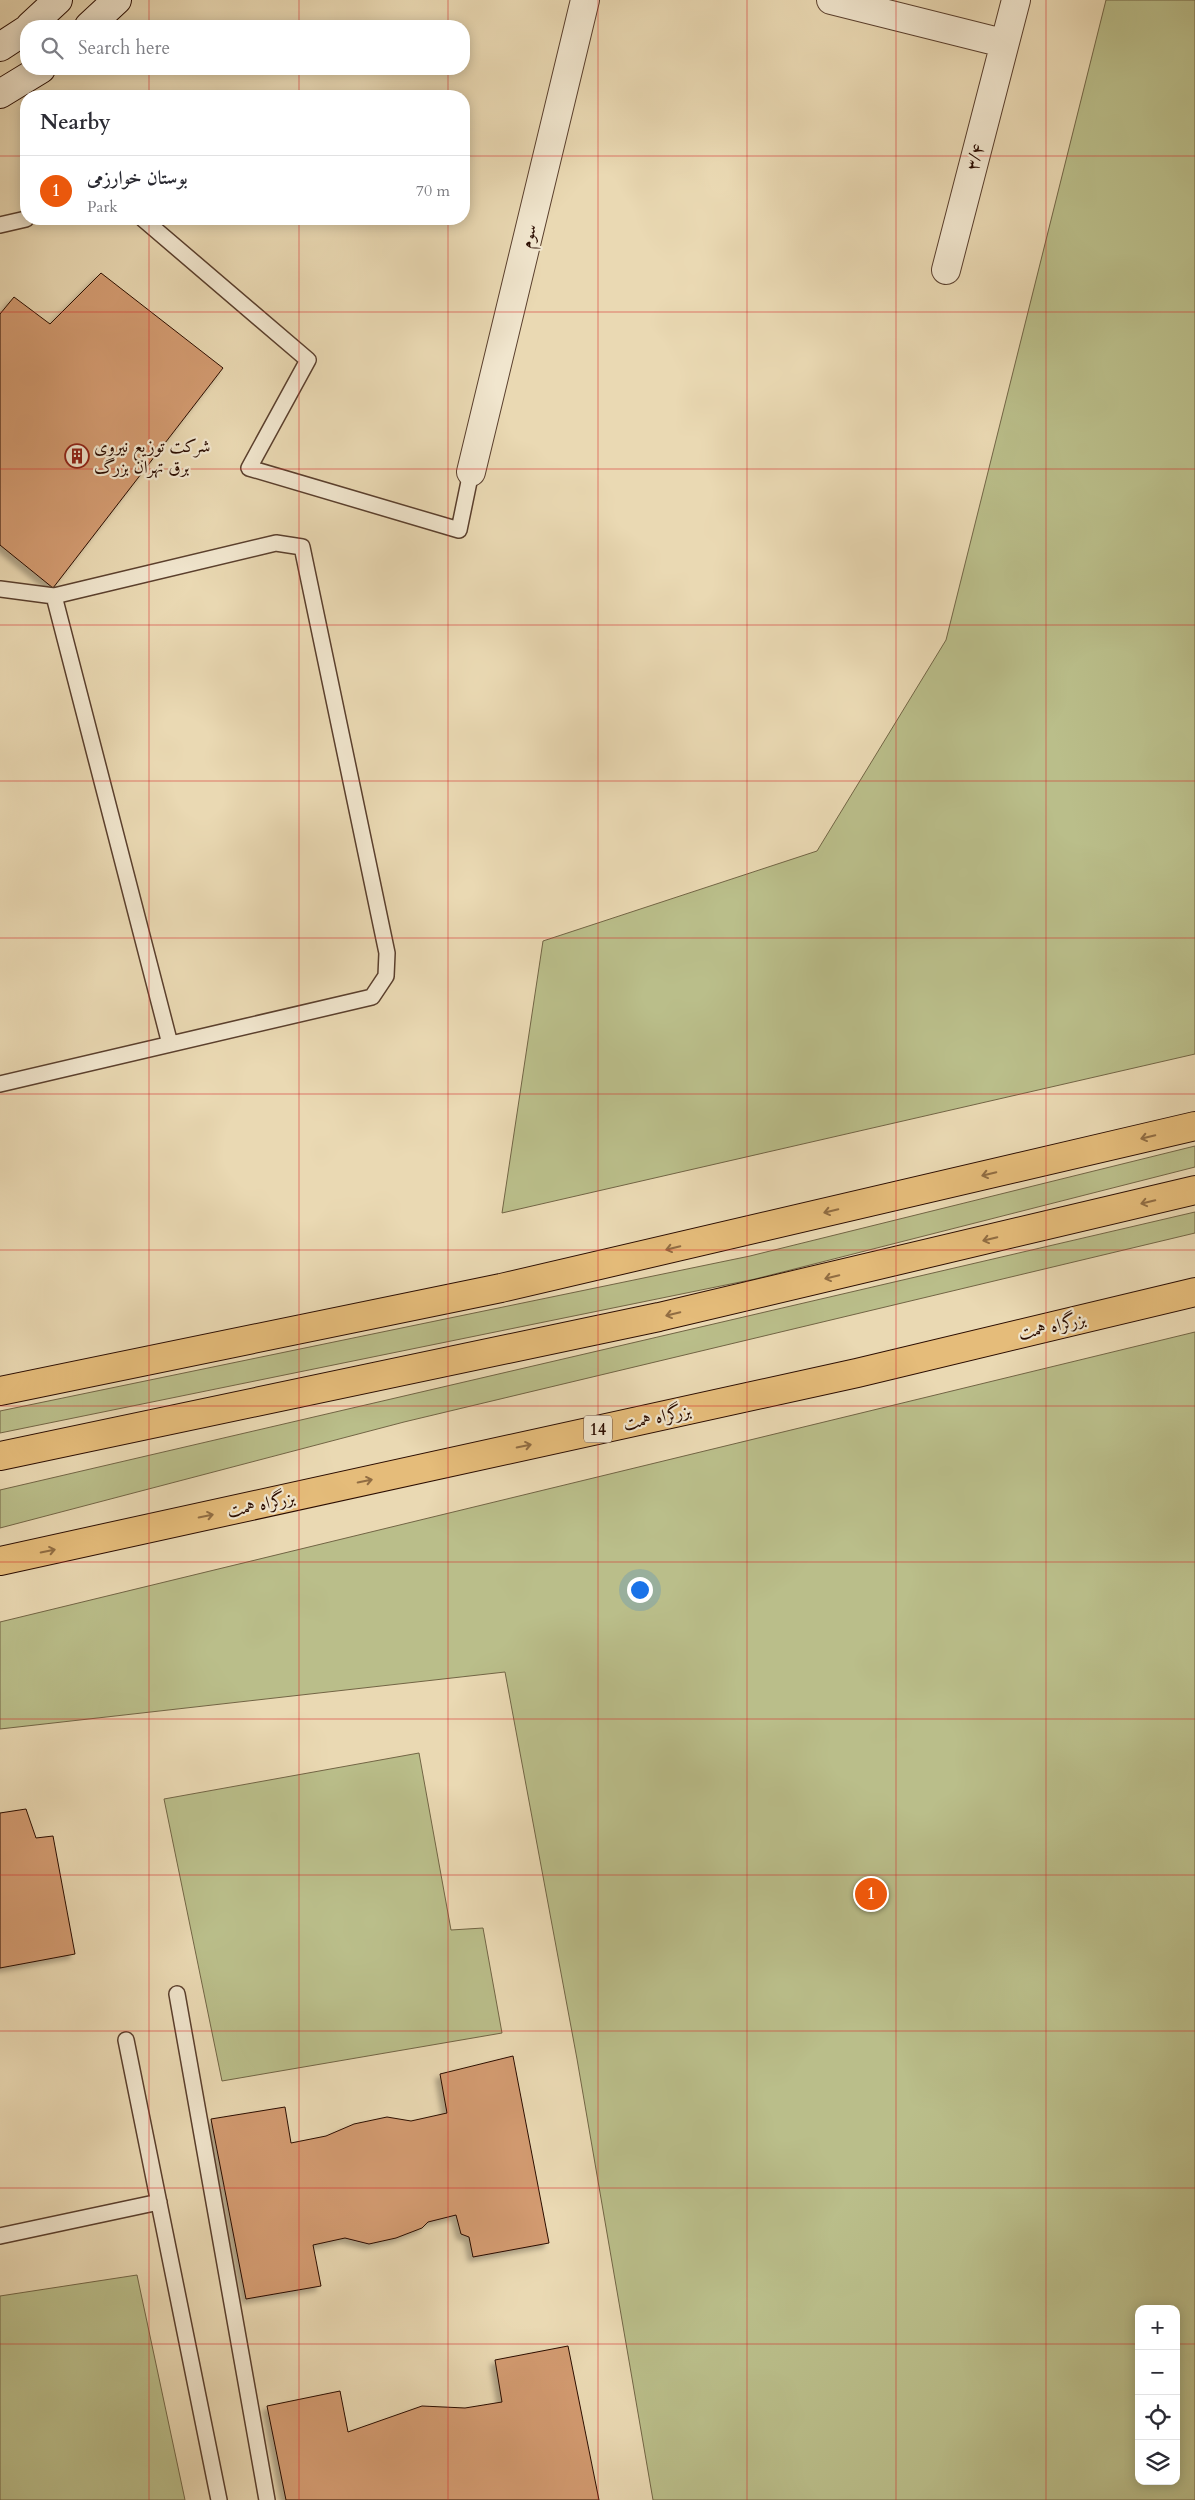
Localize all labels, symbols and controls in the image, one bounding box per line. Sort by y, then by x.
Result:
search box [20,20,470,75]
icon: search [38,34,66,62]
text: Search here [78,35,170,61]
text: Nearby [40,108,111,137]
street label: ۳/۴ [960,141,991,173]
text: بوستان خوارزمی [87,165,188,191]
text: 1 [52,180,60,202]
text: 70 m [416,180,450,202]
text: Park [87,196,118,218]
street label: سوم [513,221,546,252]
place label: شرکت توزیع نیروی برق تهران بزرگ [94,434,211,480]
building icon: شرکت توزیع نیروی برق تهران بزرگ [64,443,90,469]
one-way arrow [1140,1133,1156,1142]
one-way arrow [982,1170,998,1179]
one-way arrow [1140,1198,1156,1207]
one-way arrow [823,1207,839,1216]
one-way arrow [982,1235,998,1245]
one-way arrow [665,1244,681,1253]
one-way arrow [824,1273,840,1282]
street label: بزرگراه همت [1016,1307,1089,1346]
one-way arrow [666,1310,682,1319]
street label: بزرگراه همت [621,1398,693,1437]
road number: 14 [584,1416,612,1442]
one-way arrow [515,1441,531,1450]
one-way arrow [357,1476,373,1485]
street label: بزرگراه همت [225,1485,297,1524]
one-way arrow [198,1510,214,1520]
one-way arrow [39,1545,55,1555]
your location [627,1577,653,1603]
pin: 1 [855,1875,887,1913]
map controls [1135,2305,1180,2485]
button: + [1135,2305,1180,2350]
button: − [1135,2350,1180,2395]
button: locate [1135,2395,1180,2440]
button: layers [1135,2440,1180,2485]

